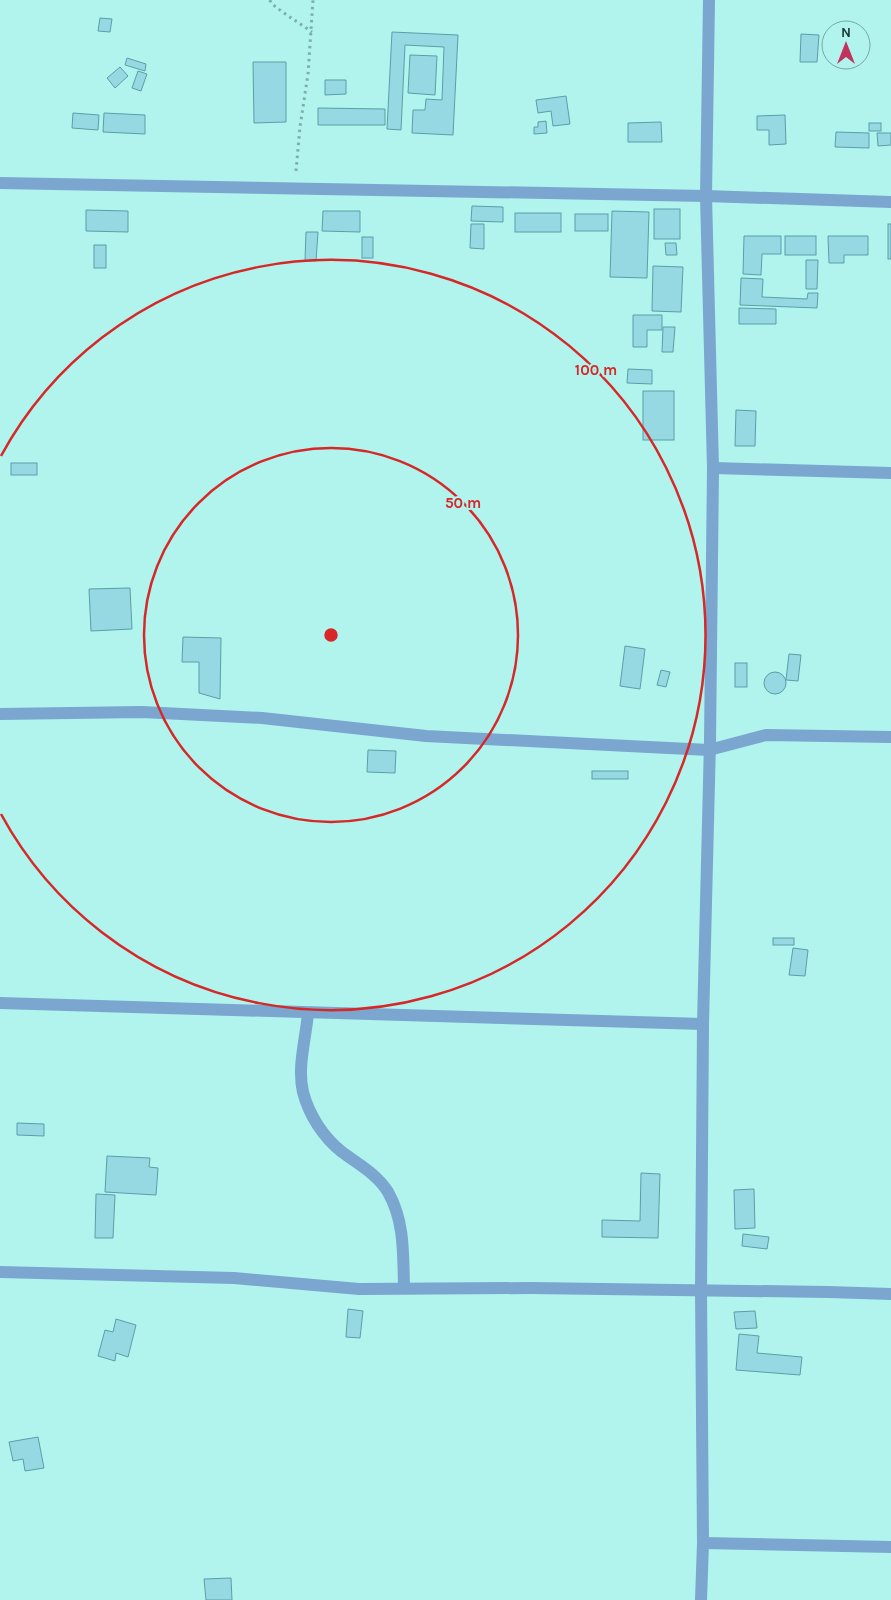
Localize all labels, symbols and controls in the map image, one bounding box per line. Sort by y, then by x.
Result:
north arrow [821,20,871,70]
text: N [841,24,851,41]
text: 100 m [575,361,617,379]
text: 50 m [445,494,481,512]
centre of rings [322,626,340,644]

